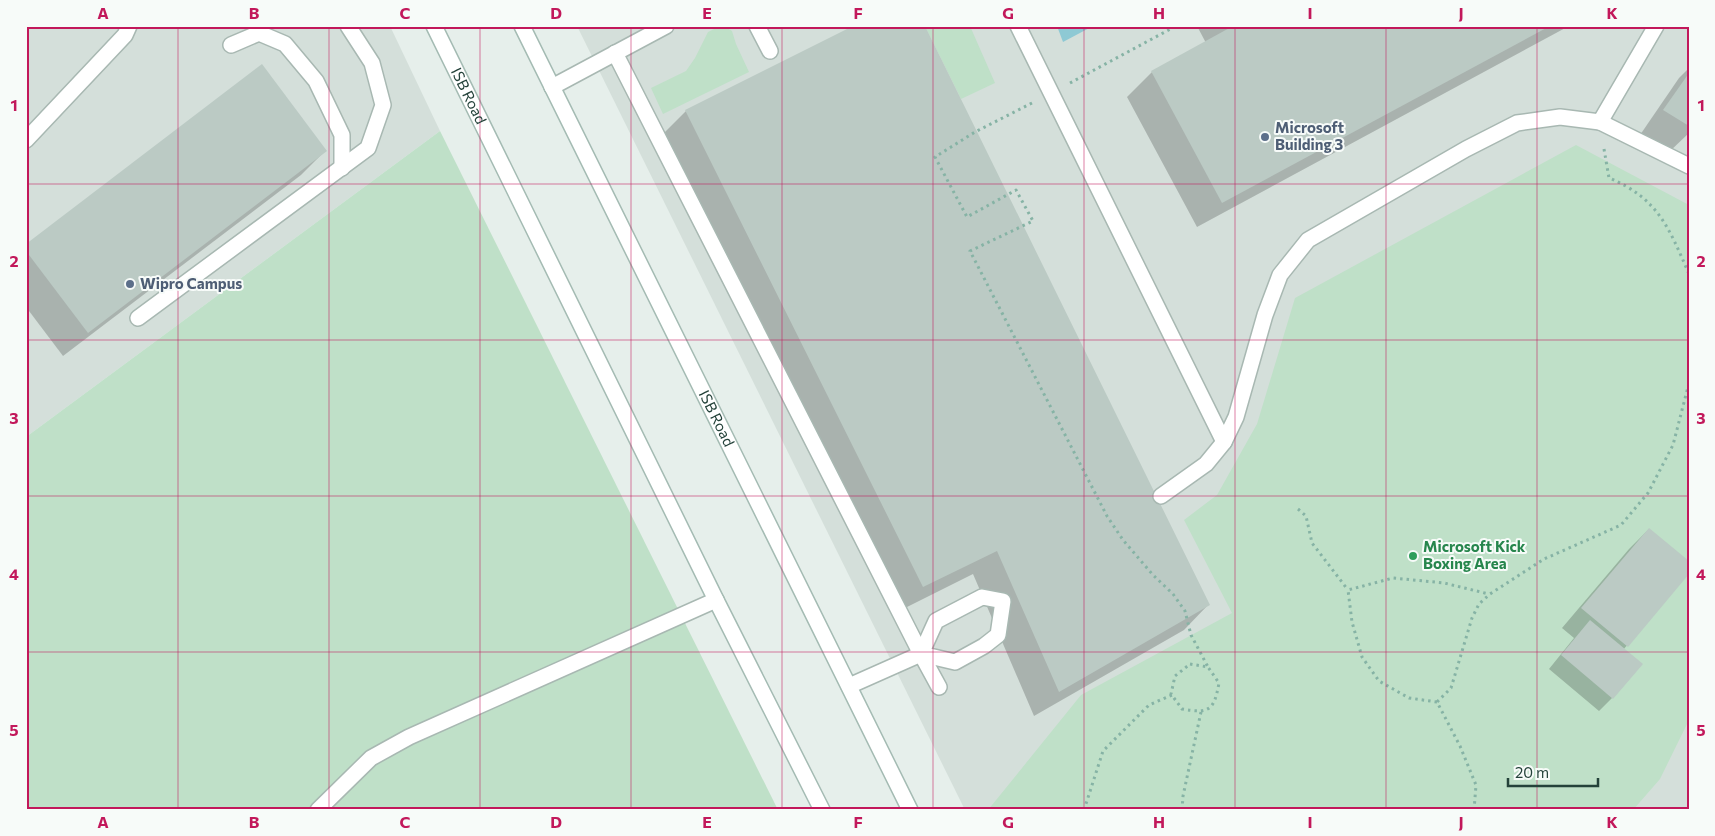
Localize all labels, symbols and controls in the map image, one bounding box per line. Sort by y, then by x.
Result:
text: A [97,3,109,22]
text: B [249,3,260,22]
text: C [400,3,411,22]
text: D [550,3,562,22]
text: E [702,3,712,22]
text: F [853,3,863,22]
text: G [1002,3,1014,22]
text: H [1153,3,1165,22]
text: I [1307,3,1313,22]
text: J [1458,3,1464,22]
text: K [1606,3,1618,22]
street label: ISB Road [448,64,491,127]
text: 1 [10,95,18,114]
text: 1 [1697,95,1705,114]
place label: Microsoft Building 3 [1275,118,1344,153]
marker: Microsoft Building 3 [1259,131,1271,143]
text: 2 [9,251,19,270]
text: 2 [1696,251,1706,270]
place label: Wipro Campus [140,274,242,292]
marker: Wipro Campus [124,278,136,290]
street label: ISB Road [696,387,739,449]
text: 3 [9,408,19,427]
text: 3 [1696,408,1706,427]
place label: Microsoft Kick Boxing Area [1423,537,1526,572]
marker: Microsoft Kick Boxing Area [1407,550,1419,562]
text: 4 [9,564,19,583]
text: 4 [1696,564,1706,583]
text: 5 [9,720,19,739]
text: 5 [1696,720,1706,739]
scale bar [1508,756,1598,788]
text: 20 m [1515,763,1549,781]
text: A [97,812,109,831]
text: B [249,812,260,831]
text: C [400,812,411,831]
text: D [550,812,562,831]
text: E [702,812,712,831]
text: F [853,812,863,831]
text: G [1002,812,1014,831]
text: H [1153,812,1165,831]
text: I [1307,812,1313,831]
text: J [1458,812,1464,831]
text: K [1606,812,1618,831]

